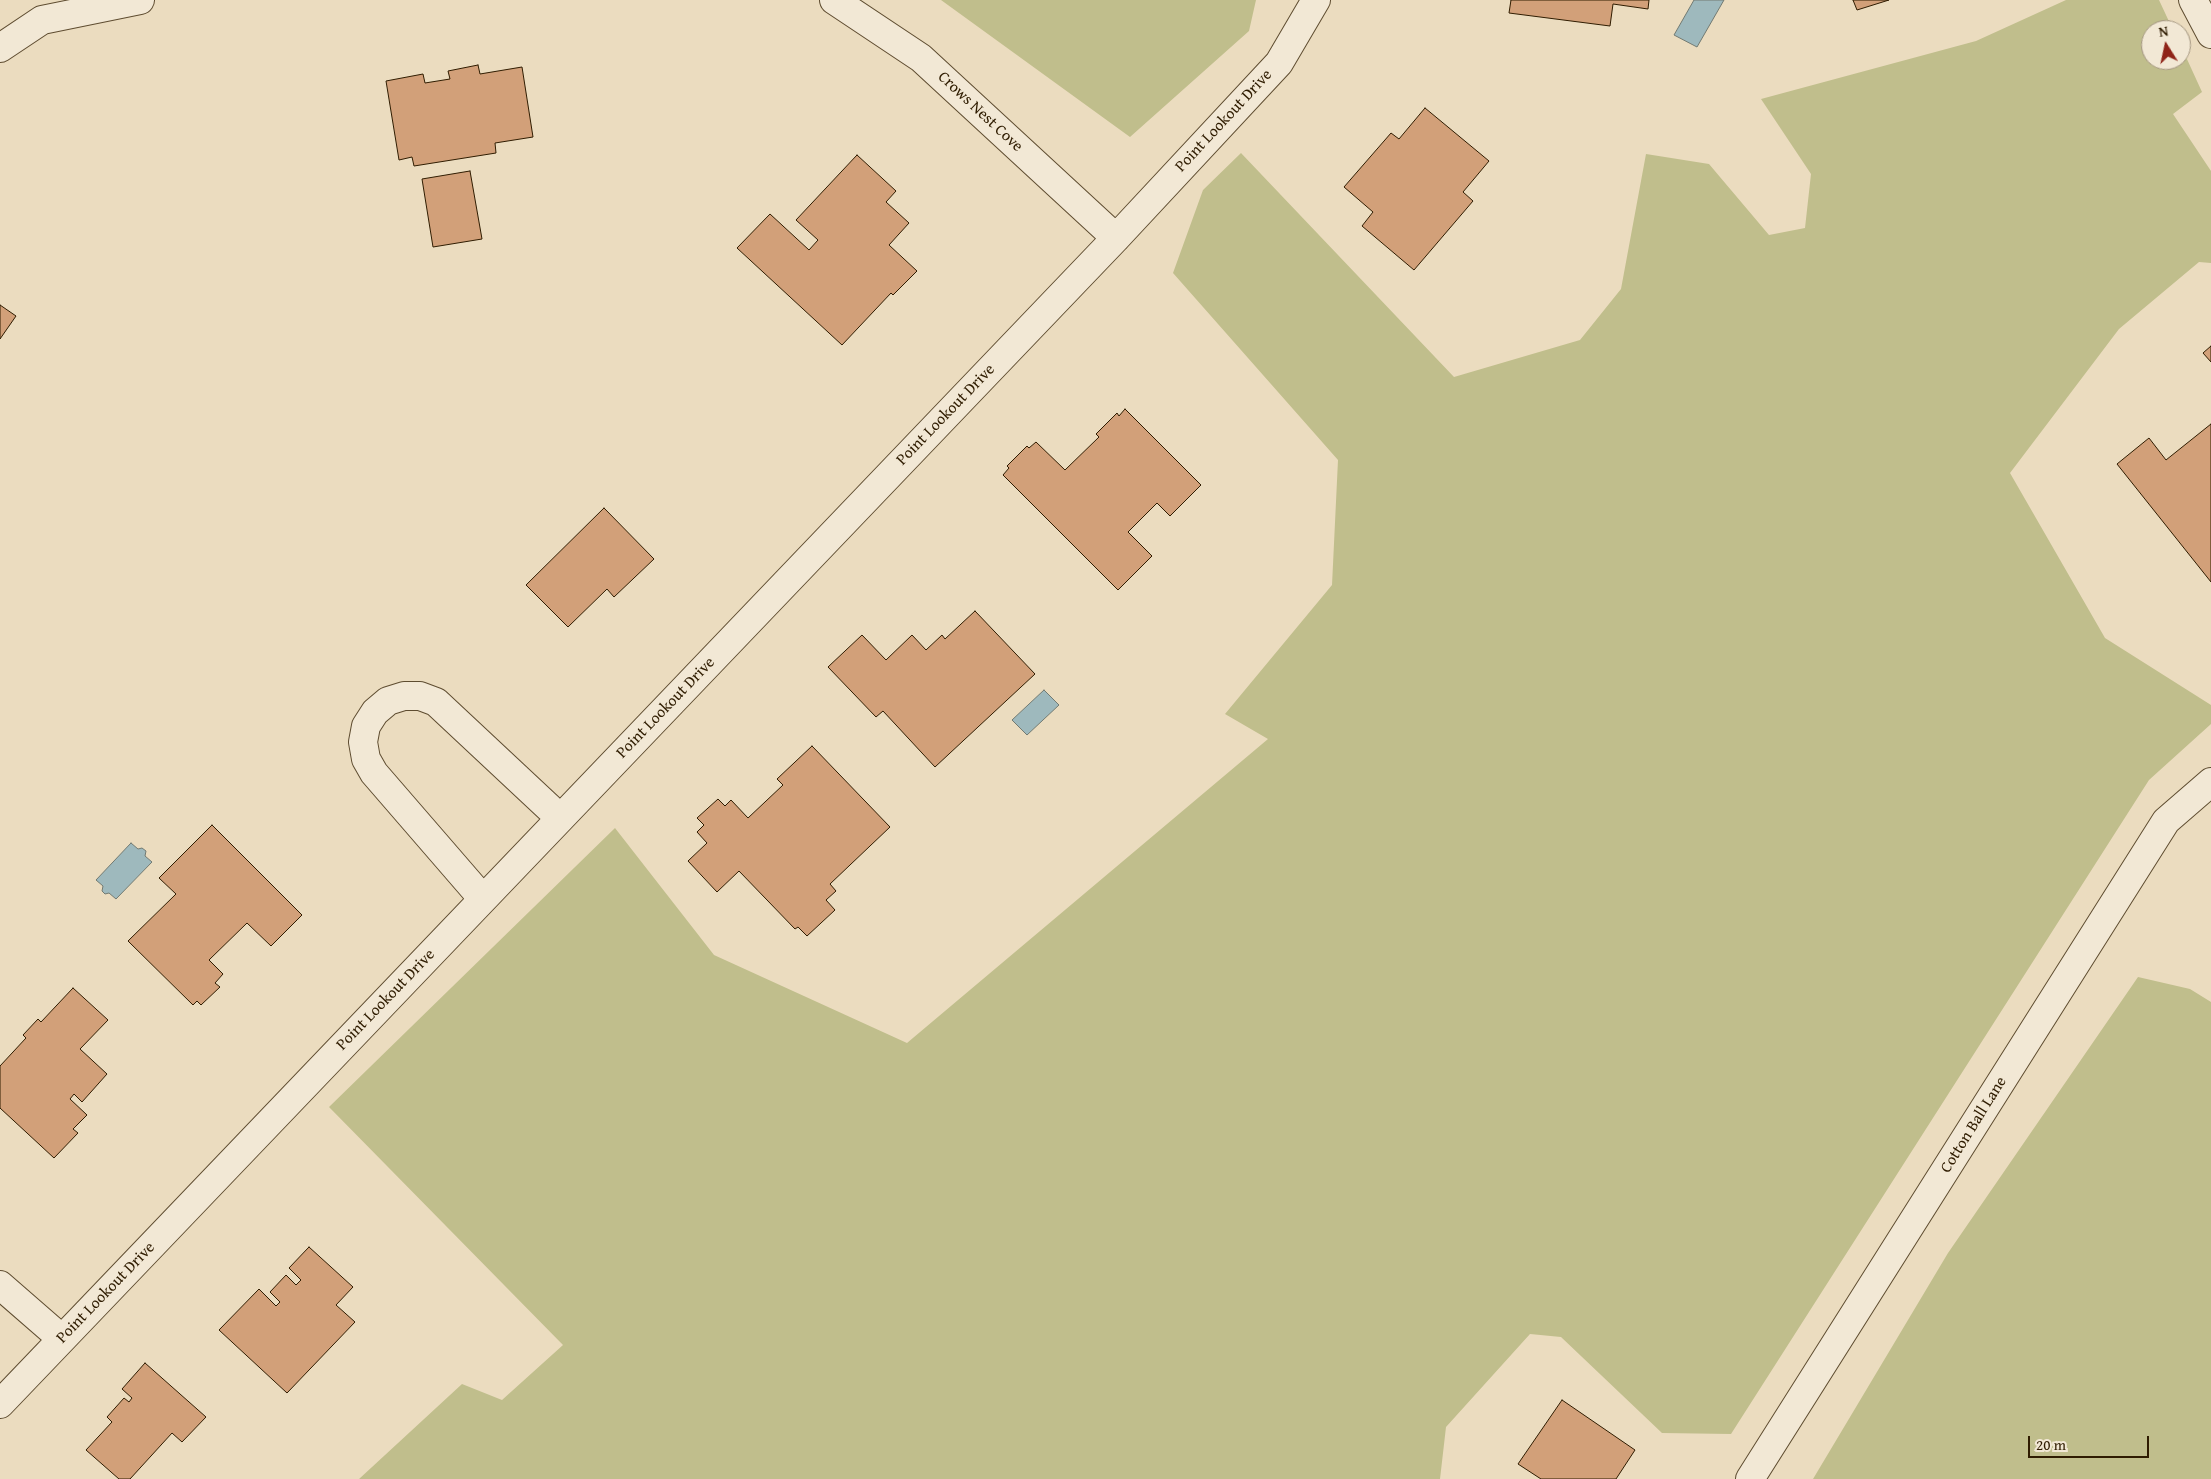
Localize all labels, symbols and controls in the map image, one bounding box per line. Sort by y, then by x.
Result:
north arrow [2141,20,2191,70]
text: N [2157,21,2170,42]
street label: Point Lookout Drive [1172,66,1276,176]
street label: Crows Nest Cove [933,68,1027,156]
street label: Point Lookout Drive [893,360,999,470]
street label: Point Lookout Drive [613,653,719,763]
street label: Point Lookout Drive [333,945,439,1055]
street label: Cotton Ball Lane [1937,1073,2011,1177]
street label: Point Lookout Drive [53,1238,159,1348]
scale bar [2031,1426,2152,1458]
text: 20 m [2036,1434,2066,1455]

